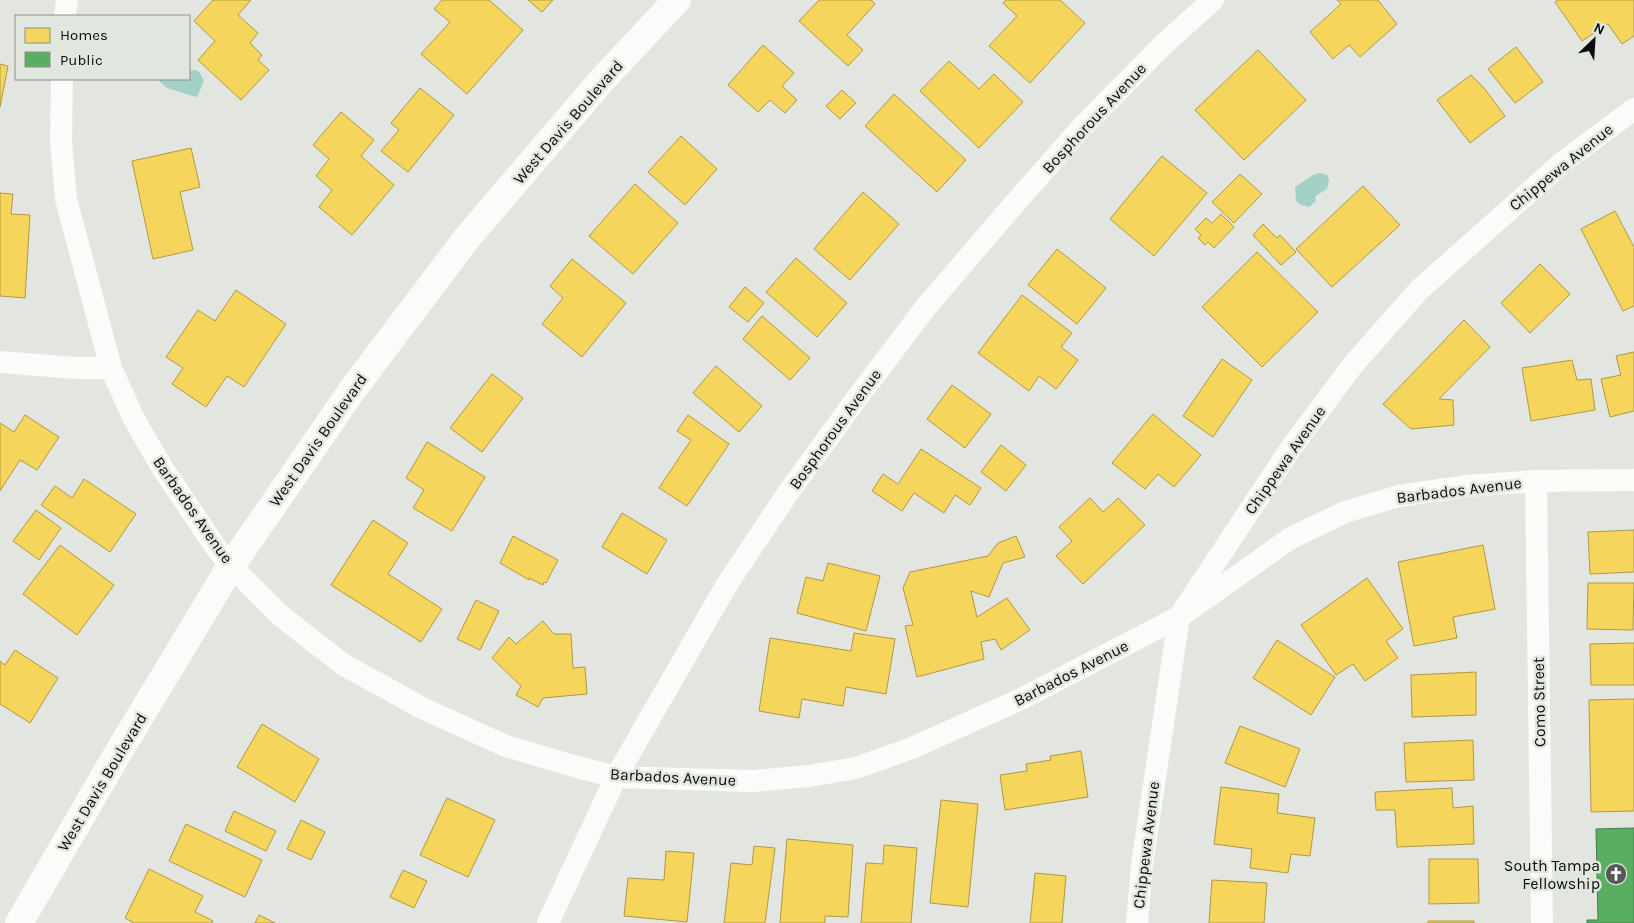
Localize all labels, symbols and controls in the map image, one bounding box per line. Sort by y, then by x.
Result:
legend [15,15,190,80]
north arrow [1569,15,1619,65]
text: N [1591,19,1607,38]
text: Homes [60,26,108,44]
text: Public [60,51,103,69]
street label: West Davis Boulevard [509,56,627,188]
street label: Bosphorous Avenue [1038,59,1150,177]
street label: Chippewa Avenue [1505,119,1617,215]
street label: Bosphorous Avenue [785,365,885,493]
street label: West Davis Boulevard [265,370,371,510]
street label: Chippewa Avenue [1241,402,1329,518]
street label: Barbados Avenue [149,453,237,567]
street label: Barbados Avenue [1395,473,1523,507]
street label: Barbados Avenue [1011,636,1131,710]
street label: Como Street [1529,657,1549,747]
street label: West Davis Boulevard [53,709,151,855]
street label: Barbados Avenue [610,764,736,790]
street label: Chippewa Avenue [1129,780,1163,910]
place label: South Tampa Fellowship [1504,856,1600,893]
church icon: South Tampa Fellowship [1604,862,1628,886]

